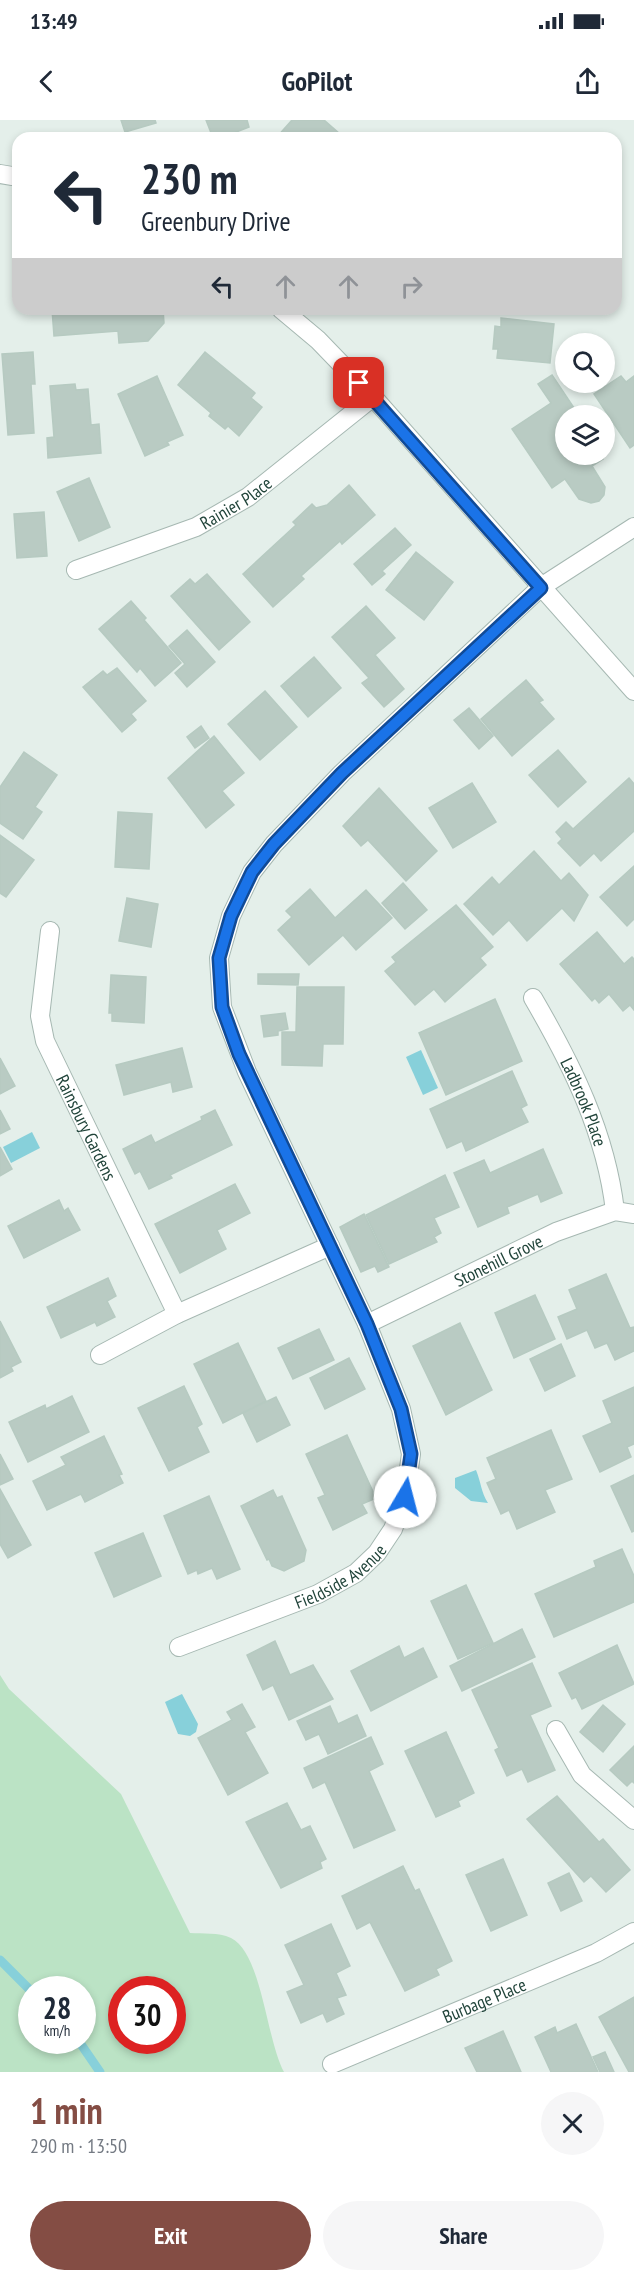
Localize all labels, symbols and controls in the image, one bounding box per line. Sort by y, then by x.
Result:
text: 13:49 [30,7,78,35]
text: GoPilot [282,64,352,98]
icon: back [30,65,63,98]
icon: share [571,65,604,98]
text: 230 m [141,151,238,206]
icon: left [42,156,120,234]
text: Greenbury Drive [141,204,291,238]
icon: left [206,270,239,303]
icon: ahead [269,270,302,303]
icon: ahead [332,270,365,303]
icon: right [395,270,428,303]
map controls [555,333,615,465]
button: search [555,333,615,393]
pin [333,357,384,408]
icon: arrive [342,366,375,399]
button: layers [555,405,615,465]
street label: Rainier Place [196,471,276,534]
street label: Ladbrook Place [556,1053,612,1149]
street label: Rainsbury Gardens [51,1071,122,1184]
street label: Stonehill Grove [450,1229,546,1291]
position arrow [373,1465,437,1529]
street label: Fieldside Avenue [291,1540,391,1613]
street label: Burbage Place [439,1972,529,2028]
speed limit sign: 30 [108,1976,186,2054]
text: 28 [43,1988,71,2027]
text: km/h [44,2021,70,2040]
text: 1 min [30,2087,103,2134]
button: close [541,2092,604,2155]
text: 290 m · 13:50 [30,2133,127,2159]
button: Exit [30,2201,311,2270]
button: Share [323,2201,604,2270]

